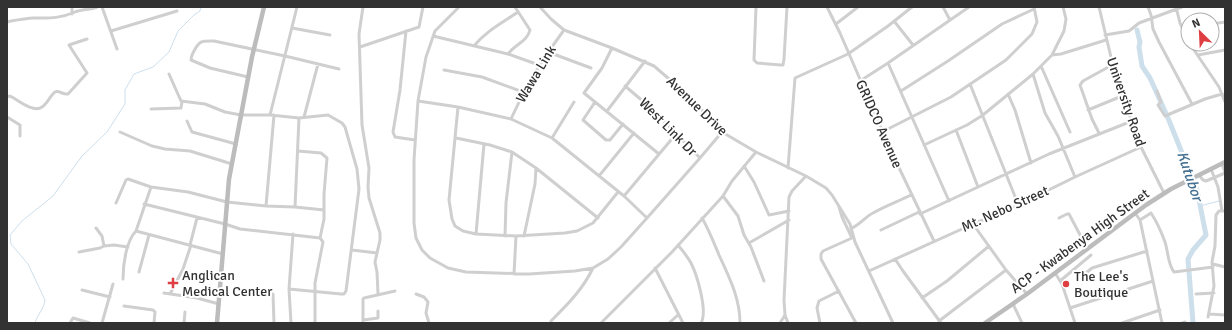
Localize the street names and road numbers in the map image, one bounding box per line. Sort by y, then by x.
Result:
street label: Wawa Link [512,42,560,106]
street label: University Road [1103,55,1149,149]
street label: Avenue Drive [663,73,731,139]
street label: GRIDCO Avenue [852,77,906,171]
street label: West Link Dr [635,94,701,160]
street label: Mt. Nebo Street [959,182,1051,236]
street label: ACP - Kwabenya High Street [1007,185,1153,297]

